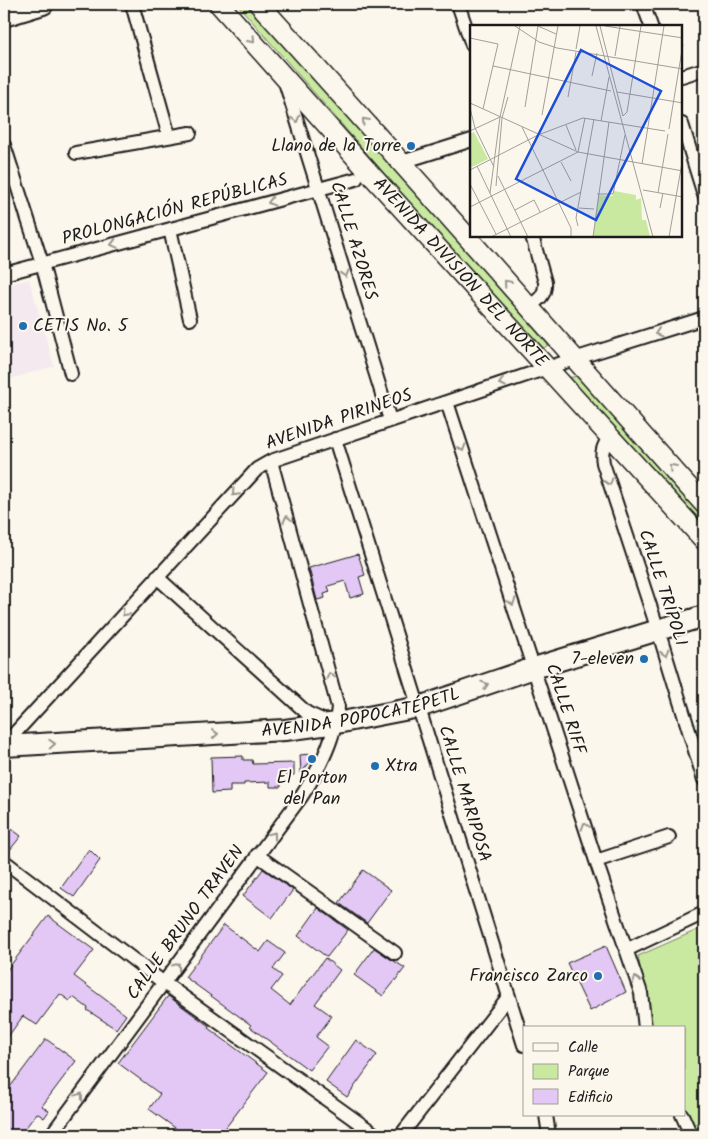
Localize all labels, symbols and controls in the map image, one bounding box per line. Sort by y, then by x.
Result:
inset map [470,25,683,238]
one-way arrow [246,34,255,43]
one-way arrow [291,114,301,123]
one-way arrow [362,118,371,127]
place label: Llano de la Torre [271,132,401,161]
marker: Llano de la Torre [405,140,417,152]
street label: PROLONGACIÓN REPÚBLICAS [59,166,292,254]
street label: AVENIDA DIVISIÓN DEL NORTE [365,171,555,375]
street label: CALLE AZORES [321,178,385,304]
one-way arrow [267,197,275,207]
one-way arrow [109,238,118,249]
one-way arrow [339,270,349,278]
one-way arrow [504,279,513,288]
place label: CETIS No. 5 [33,312,129,341]
marker: CETIS No. 5 [17,320,29,332]
one-way arrow [654,327,662,337]
one-way arrow [498,377,506,387]
street label: AVENIDA PIRINEOS [262,381,417,459]
one-way arrow [456,443,466,452]
one-way arrow [668,464,677,473]
one-way arrow [603,477,613,485]
one-way arrow [232,488,241,497]
one-way arrow [282,515,292,524]
street label: CALLE TRÍPOLI [630,526,694,650]
one-way arrow [507,598,517,606]
one-way arrow [122,607,131,616]
place label: 7-eleven [572,645,634,674]
one-way arrow [659,648,669,657]
marker: 7-eleven [638,653,650,665]
street label: CALLE RIFF [537,660,594,760]
one-way arrow [325,672,335,680]
street label: AVENIDA POPOCATÉPETL [261,680,464,746]
one-way arrow [481,680,489,690]
street label: CALLE MARIPOSA [429,722,499,866]
one-way arrow [211,729,219,740]
one-way arrow [49,738,57,749]
place label: Xtra [385,752,418,781]
marker: El Porton del Pan [306,753,318,765]
marker: Xtra [369,760,381,772]
place label: El Porton del Pan [277,764,347,814]
one-way arrow [580,822,590,831]
one-way arrow [267,832,275,841]
street label: CALLE BRUNO TRAVEN [120,839,252,1007]
one-way arrow [171,962,180,972]
place label: Francisco Zarco [470,962,588,991]
marker: Francisco Zarco [592,970,604,982]
one-way arrow [632,976,642,985]
legend [523,1026,686,1116]
text: Calle [568,1036,598,1060]
text: Parque [568,1060,609,1084]
text: Edificio [568,1086,613,1110]
one-way arrow [74,1093,82,1102]

